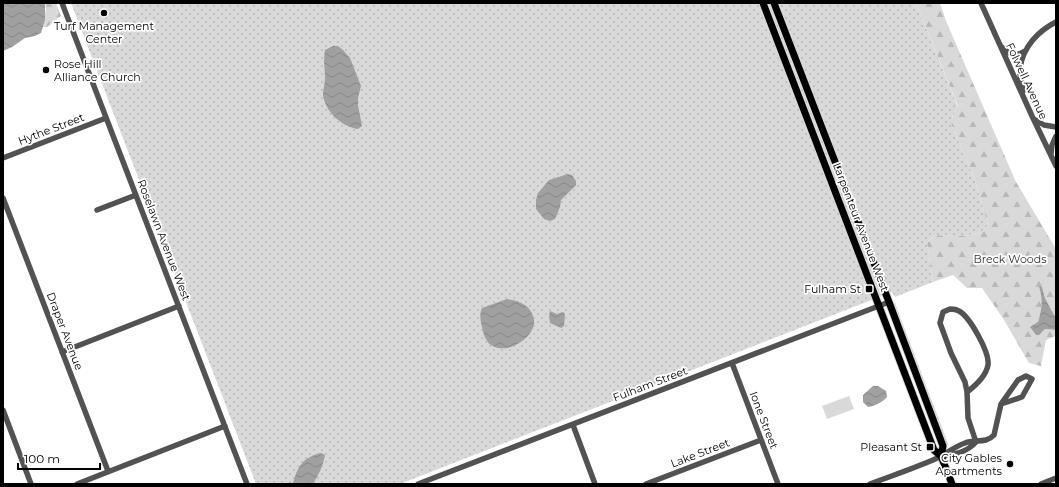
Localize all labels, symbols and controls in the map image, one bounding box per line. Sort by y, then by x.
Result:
marker: Turf Management Center [99,8,109,18]
place label: Turf Management Center [54,19,154,46]
street label: Folwell Avenue [1003,40,1051,122]
place label: Rose Hill Alliance Church [54,57,141,84]
marker: Rose Hill Alliance Church [41,65,51,75]
street label: Hythe Street [16,110,87,148]
street label: Larpenteur Avenue West [830,161,892,294]
street label: Roselawn Avenue West [134,177,194,303]
park label: Breck Woods [973,252,1047,266]
place label: Fulham St [804,282,862,296]
marker: Fulham St [864,284,874,294]
street label: Draper Avenue [44,290,86,372]
street label: Fulham Street [611,363,690,405]
street label: Ione Street [747,389,782,451]
street label: Lake Street [668,435,732,471]
place label: Pleasant St [860,440,923,454]
marker: Pleasant St [925,442,935,452]
scale bar [18,445,100,471]
text: 100 m [24,451,60,466]
place label: City Gables Apartments [936,451,1003,478]
marker: City Gables Apartments [1005,459,1015,469]

